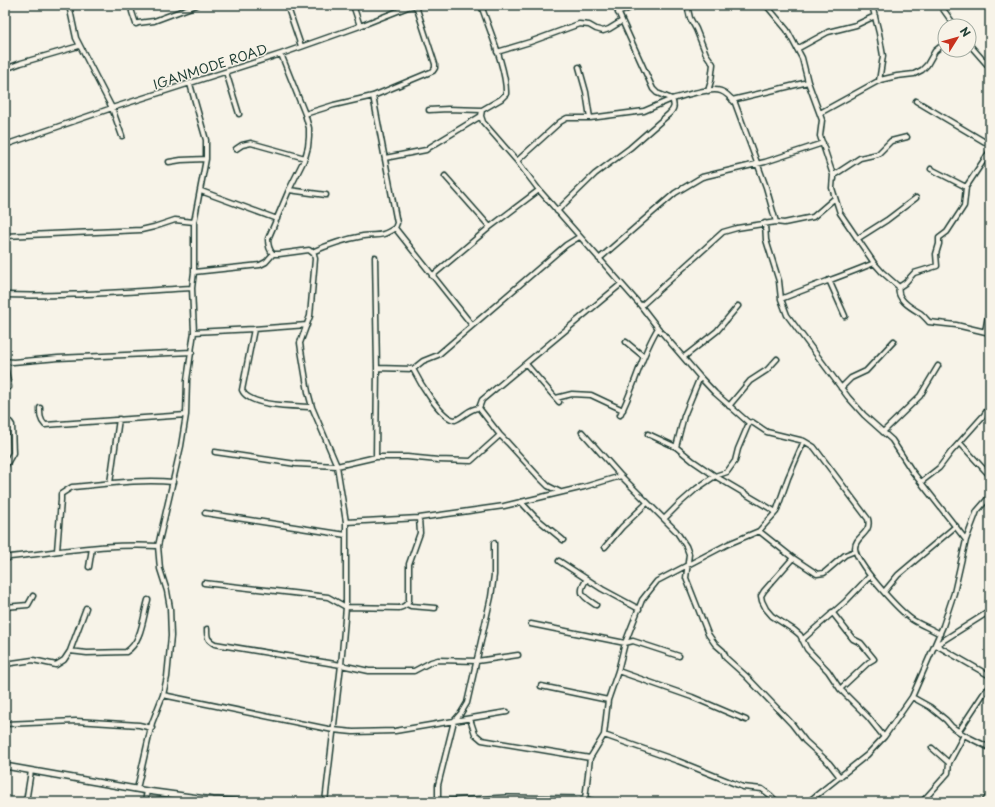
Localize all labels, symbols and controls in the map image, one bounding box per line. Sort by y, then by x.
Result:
north arrow [937,18,977,58]
text: N [956,23,975,41]
street label: IGANMODE ROAD [150,39,270,93]

